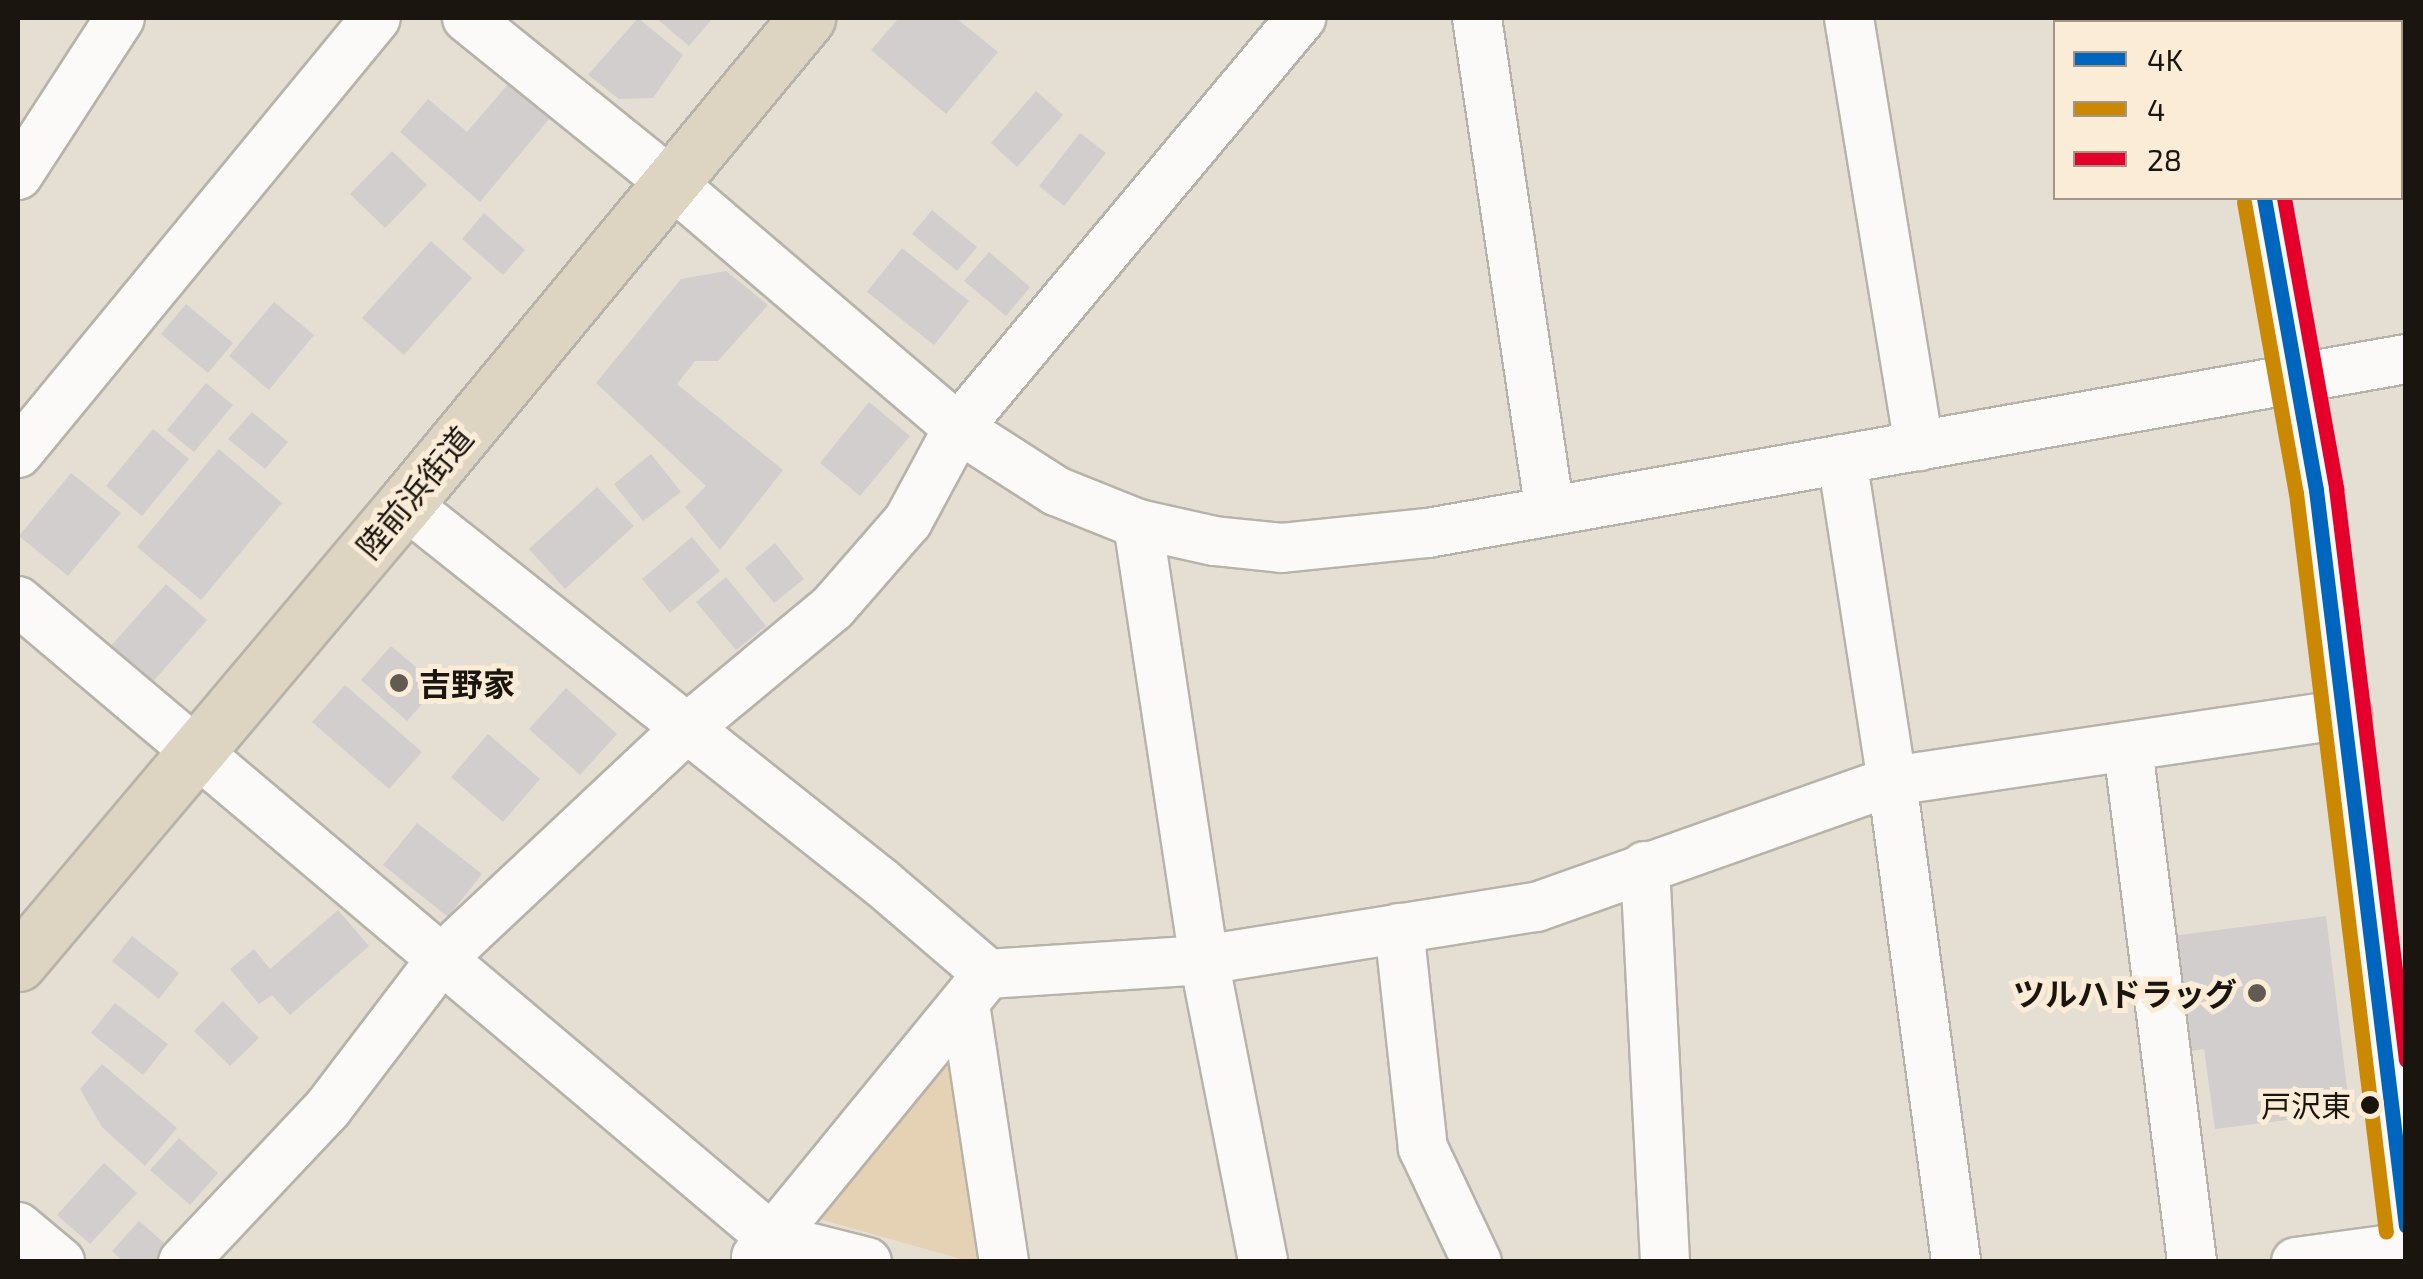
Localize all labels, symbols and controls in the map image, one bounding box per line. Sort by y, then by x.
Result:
legend [2053,20,2403,200]
text: 4K [2147,41,2183,77]
text: 4 [2147,91,2165,127]
text: 28 [2147,141,2182,177]
street label: 陸前浜街道 [348,418,480,566]
place label: 吉野家 [419,664,515,702]
marker: 吉野家 [388,672,410,694]
place label: ツルハドラッグ [2013,974,2237,1012]
marker: ツルハドラッグ [2246,982,2268,1004]
place label: 戸沢東 [2261,1087,2351,1123]
marker: 戸沢東 [2360,1095,2380,1115]

